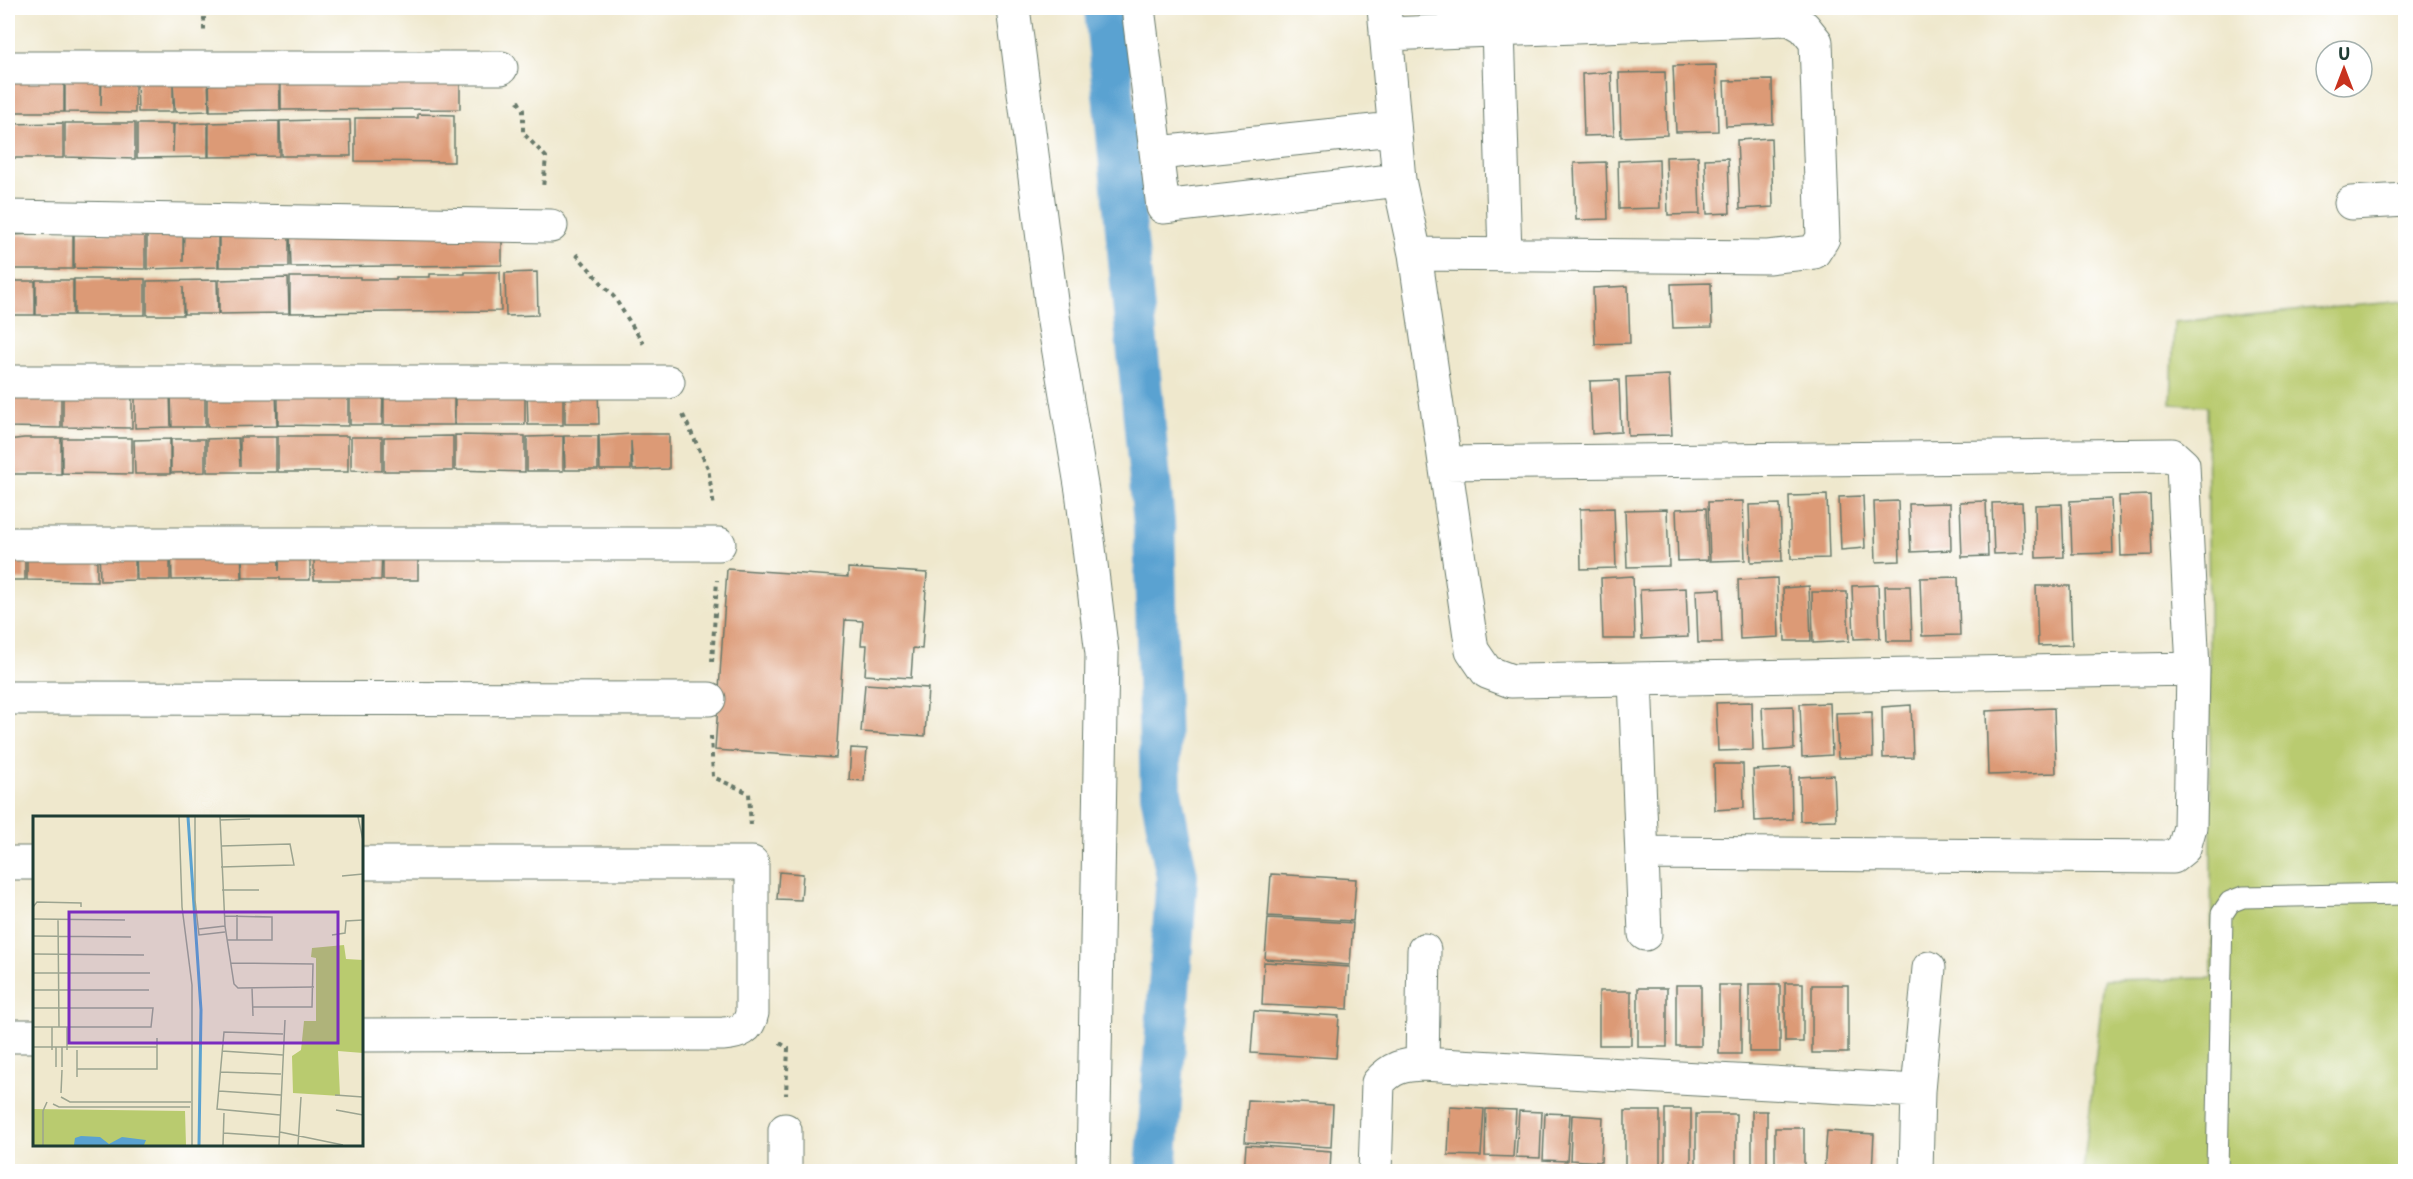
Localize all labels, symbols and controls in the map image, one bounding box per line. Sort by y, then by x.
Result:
north arrow [2314,39,2374,99]
text: U [2338,41,2350,65]
inset map [33,816,363,1146]

